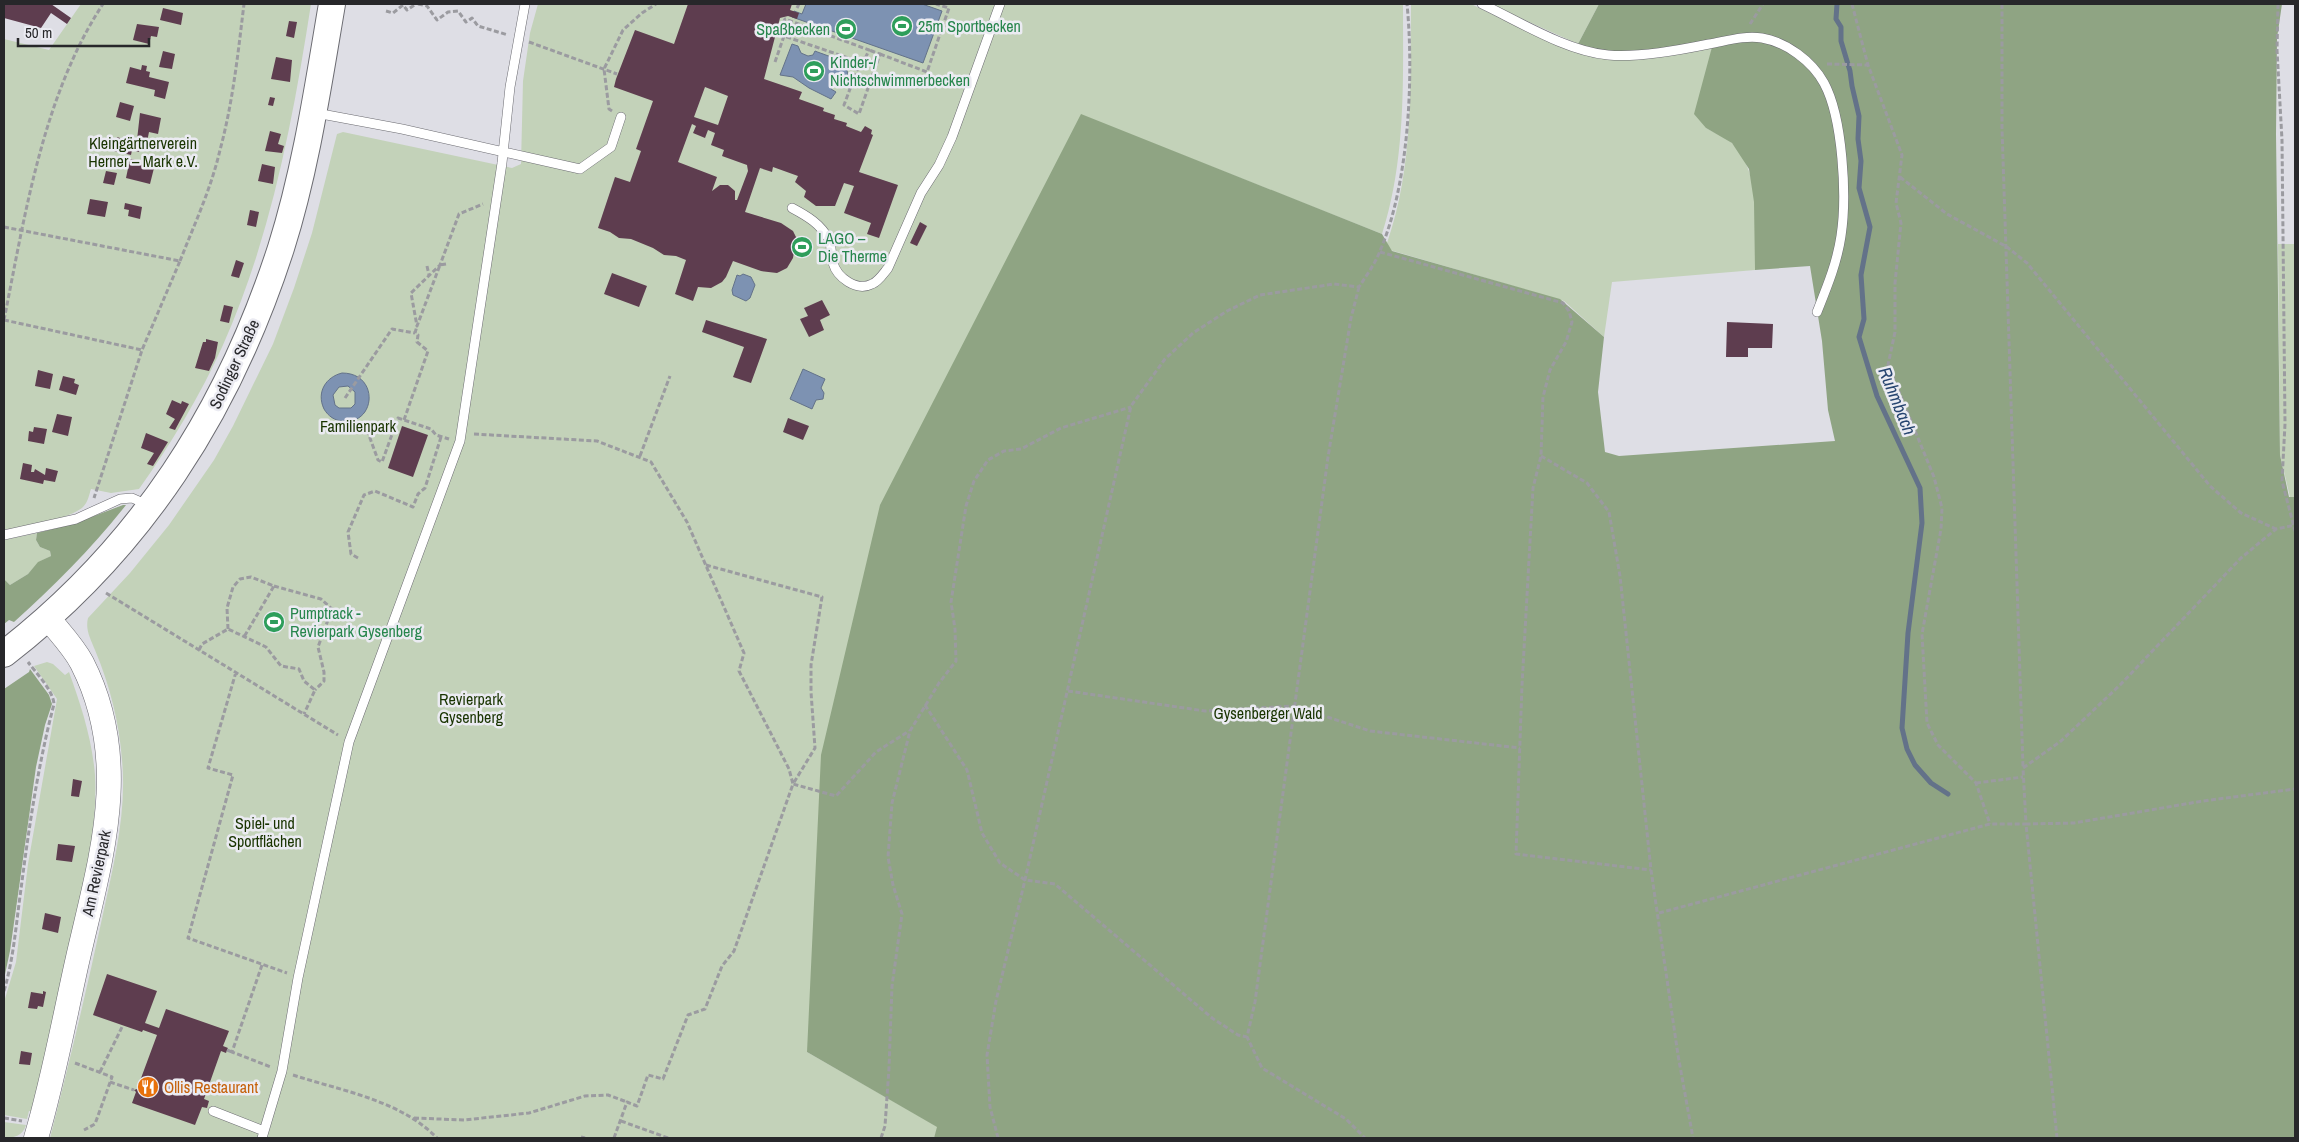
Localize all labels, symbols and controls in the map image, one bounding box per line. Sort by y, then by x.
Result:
sports icon: 25m Sportbecken [890,14,914,38]
scale bar [18,15,149,47]
place label: 25m Sportbecken [918,15,1021,37]
sports icon: Spaßbecken [834,17,858,41]
place label: Spaßbecken [756,18,830,40]
text: 50 m [25,22,52,43]
place label: Kinder-/ Nichtschwimmerbecken [830,51,970,91]
sports icon: Kinder-/ Nichtschwimmerbecken [802,59,826,83]
park label: Kleingärtnerverein Herner – Mark e.V. [88,132,198,172]
place label: LAGO – Die Therme [818,227,887,267]
sports icon: LAGO – Die Therme [790,235,814,259]
street label: Sodinger Straße [204,316,264,412]
water label: Ruhmbach [1873,363,1922,439]
park label: Familienpark [320,415,396,437]
place label: Pumptrack - Revierpark Gysenberg [290,602,423,642]
sports icon: Pumptrack - Revierpark Gysenberg [262,610,286,634]
park label: Revierpark Gysenberg [439,688,504,728]
park label: Gysenberger Wald [1214,702,1322,724]
park label: Spiel- und Sportflächen [228,812,302,852]
street label: Am Revierpark [76,828,116,919]
restaurant icon: Ollis Restaurant [136,1075,160,1099]
place label: Ollis Restaurant [164,1076,258,1098]

